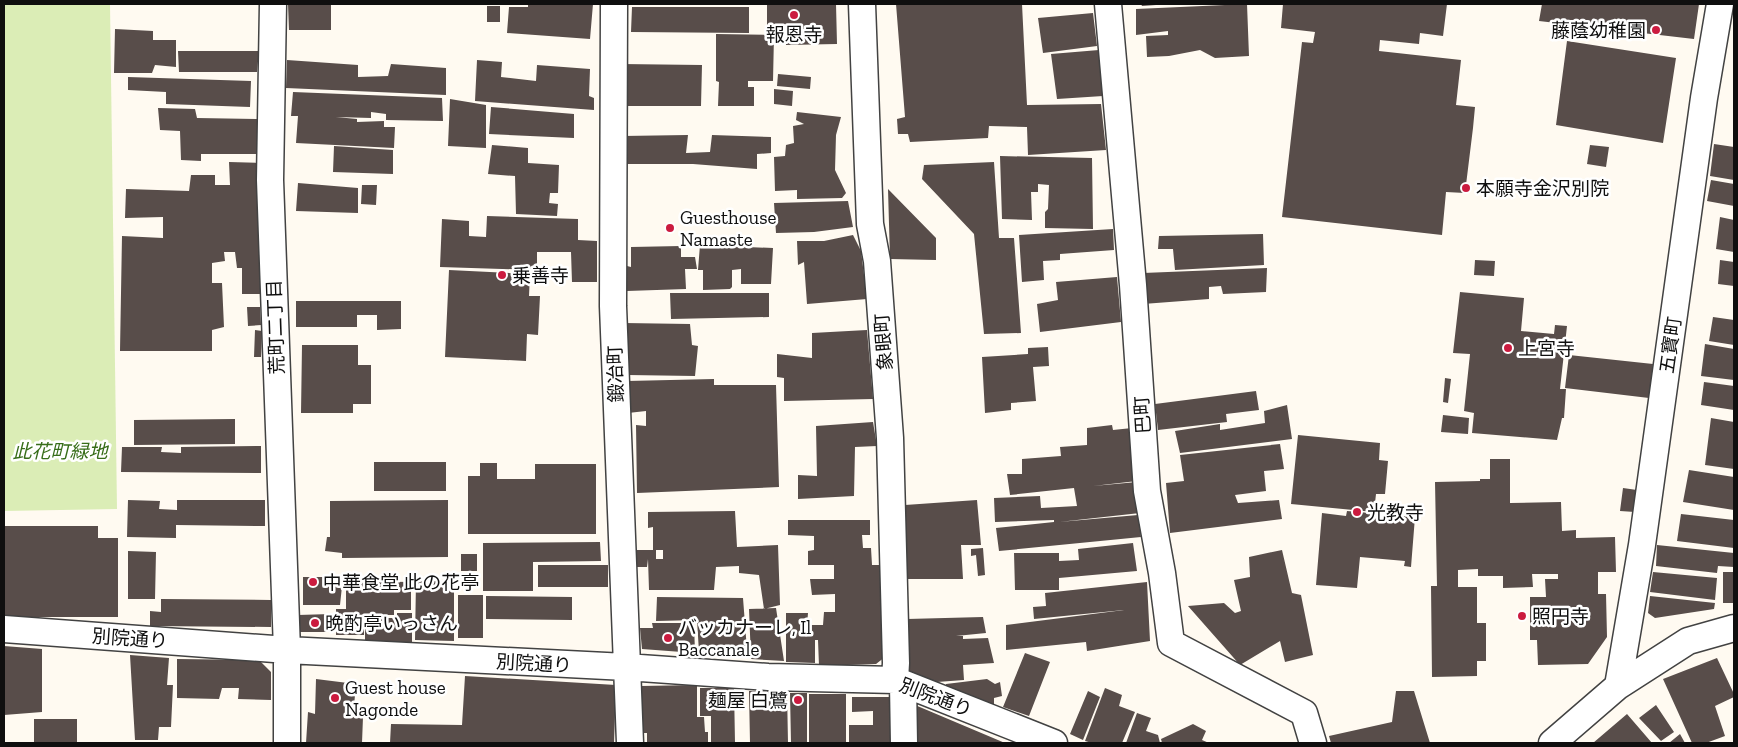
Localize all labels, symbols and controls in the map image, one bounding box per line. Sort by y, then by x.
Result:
marker: 報恩寺 [788,9,800,21]
place label: 藤蔭幼稚園 [1551,19,1646,42]
place label: 報恩寺 [765,23,823,46]
marker: 藤蔭幼稚園 [1650,24,1662,36]
place label: 本願寺金沢別院 [1476,177,1609,200]
marker: 本願寺金沢別院 [1460,182,1472,194]
place label: Guesthouse Namaste [680,206,776,251]
marker: Guesthouse Namaste [664,222,676,234]
place label: 乗善寺 [512,264,569,287]
marker: 乗善寺 [496,269,508,281]
street label: 荒町二丁目 [262,279,289,375]
street label: 象眼町 [870,313,897,371]
street label: 五寶町 [1655,315,1686,375]
place label: 上宮寺 [1518,337,1575,360]
marker: 上宮寺 [1502,342,1514,354]
street label: 鍛冶町 [603,345,628,403]
street label: 巴町 [1130,395,1155,435]
park label: 此花町緑地 [12,440,109,463]
place label: 光教寺 [1367,501,1424,524]
marker: 光教寺 [1351,506,1363,518]
place label: 中華食堂 此の花亭 [323,571,479,594]
marker: 中華食堂 此の花亭 [307,576,319,588]
place label: 照円寺 [1532,605,1589,628]
marker: 照円寺 [1516,610,1528,622]
place label: 晩酌亭いっさん [325,612,458,635]
place label: バッカナーレ, Il Baccanale [678,616,811,661]
marker: 晩酌亭いっさん [309,617,321,629]
street label: 別院通り [91,624,169,653]
marker: バッカナーレ, Il Baccanale [662,632,674,644]
street label: 別院通り [495,650,573,677]
street label: 別院通り [896,673,975,722]
place label: Guest house Nagonde [345,676,446,721]
place label: 麺屋 白鷺 [708,689,788,712]
marker: Guest house Nagonde [329,692,341,704]
marker: 麺屋 白鷺 [792,694,804,706]

